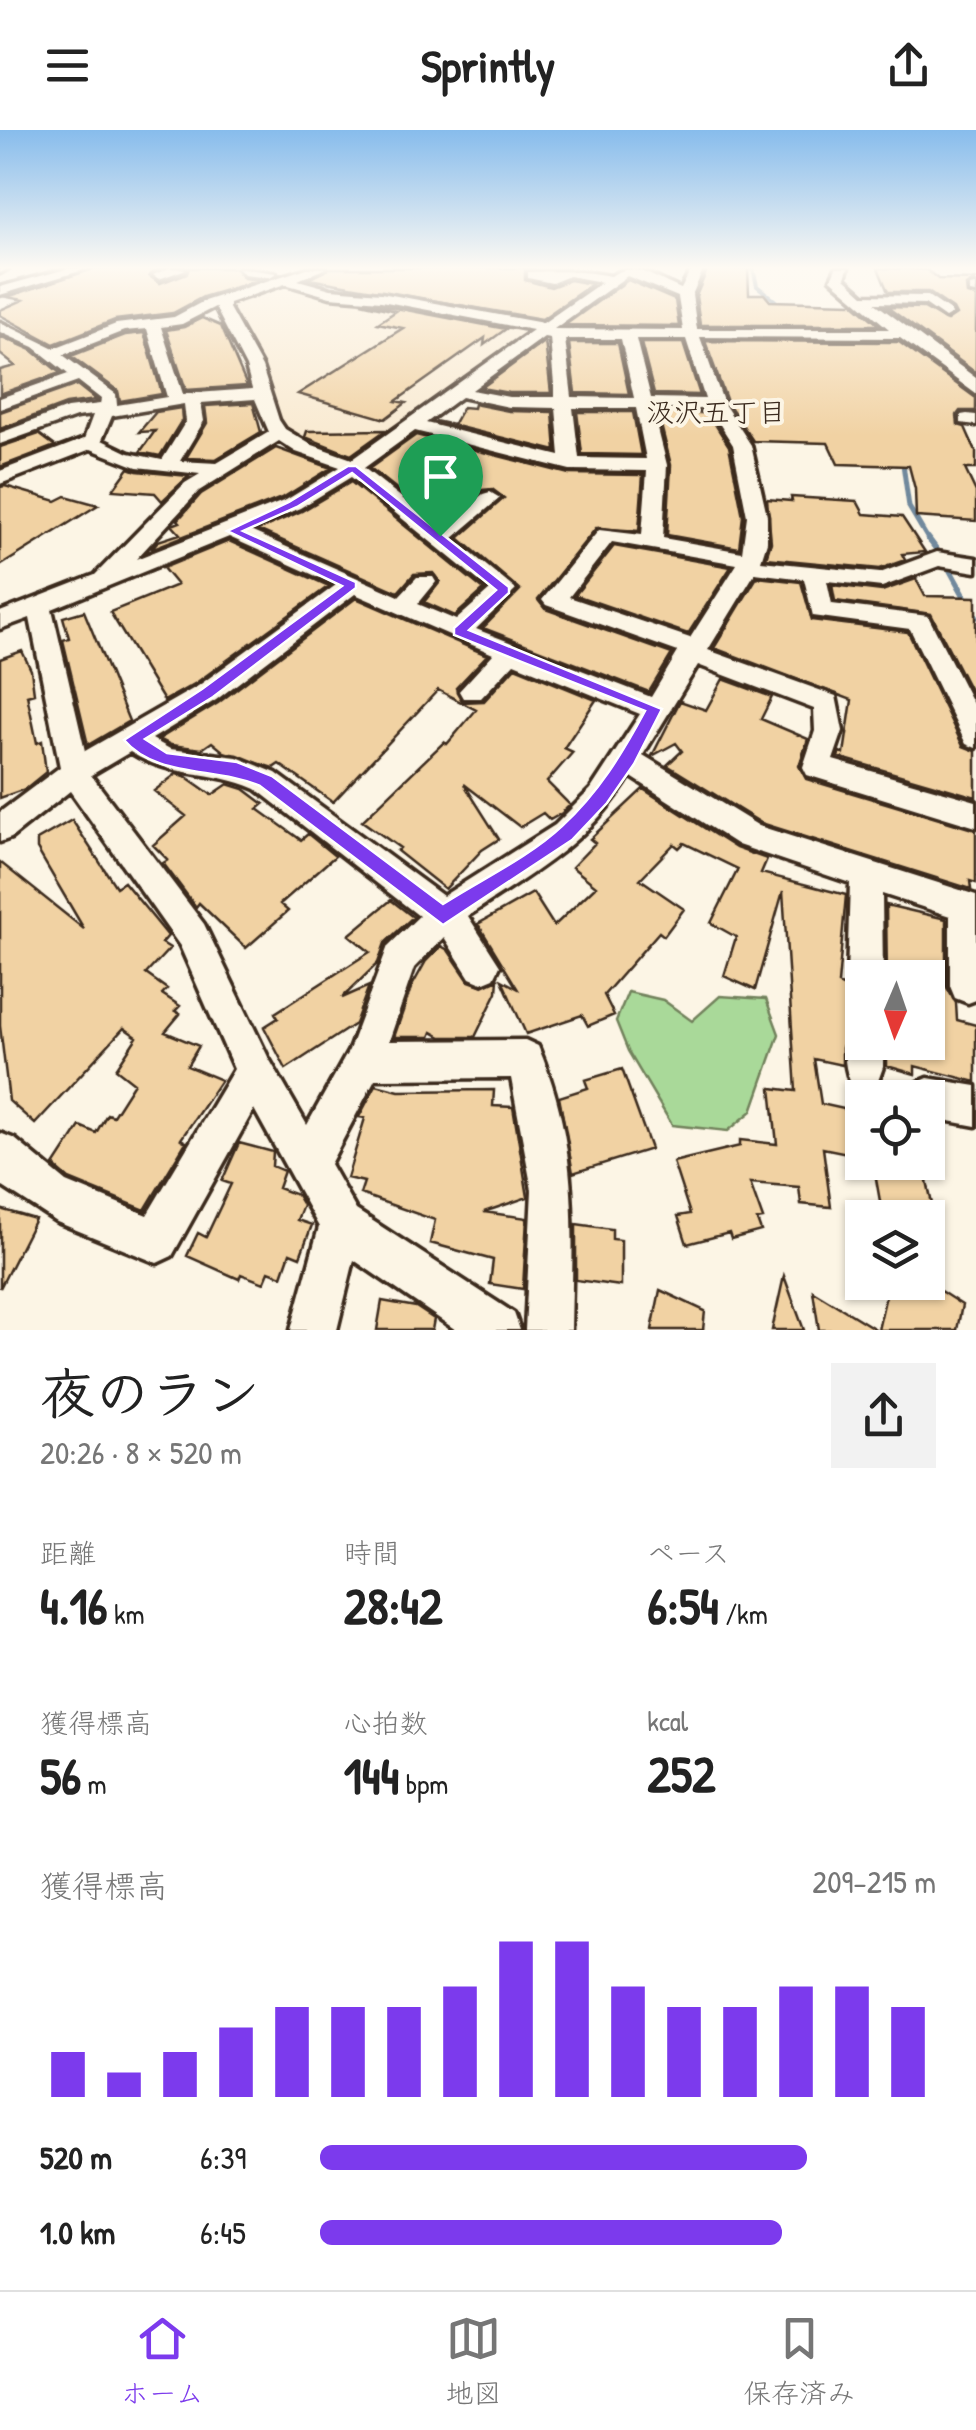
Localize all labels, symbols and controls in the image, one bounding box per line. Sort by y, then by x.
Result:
text: Sprintly [421,35,555,96]
icon: menu [40,38,95,93]
icon: share [881,38,936,93]
district label: 汲沢五丁目 [646,393,786,431]
pin [398,434,483,537]
icon: arrive [413,449,468,504]
north arrow [845,960,945,1060]
map controls [845,960,945,1300]
button: locate [845,1080,945,1180]
button: layers [845,1200,945,1300]
text: 夜のラン [40,1356,260,1430]
button: share [831,1363,936,1468]
text: 20:26 · 8 × 520 m [40,1431,242,1474]
text: 距離 [40,1534,96,1572]
text: 時間 [344,1534,400,1572]
text: ペース [647,1534,730,1572]
text: 4.16 [40,1572,108,1640]
text: 28:42 [344,1572,442,1640]
text: 6:54 [647,1572,719,1640]
text: km [108,1595,145,1633]
text: /km [719,1595,768,1633]
text: kcal [647,1702,688,1740]
text: 獲得標高 [40,1704,152,1742]
text: 心拍数 [344,1704,428,1742]
text: 252 [647,1740,715,1808]
text: 56 [40,1742,81,1810]
text: 144 [344,1742,399,1810]
text: m [81,1765,107,1803]
text: bpm [399,1765,448,1803]
text: 209–215 m [812,1860,936,1903]
text: 獲得標高 [40,1864,168,1907]
text: 520 m [40,2136,112,2179]
text: 6:39 [200,2136,246,2179]
text: 1.0 km [40,2211,115,2254]
text: 6:45 [200,2211,246,2254]
tab: ホーム [121,2311,204,2412]
tab: 地図 [445,2311,501,2412]
tab: 保存済み [743,2311,855,2412]

